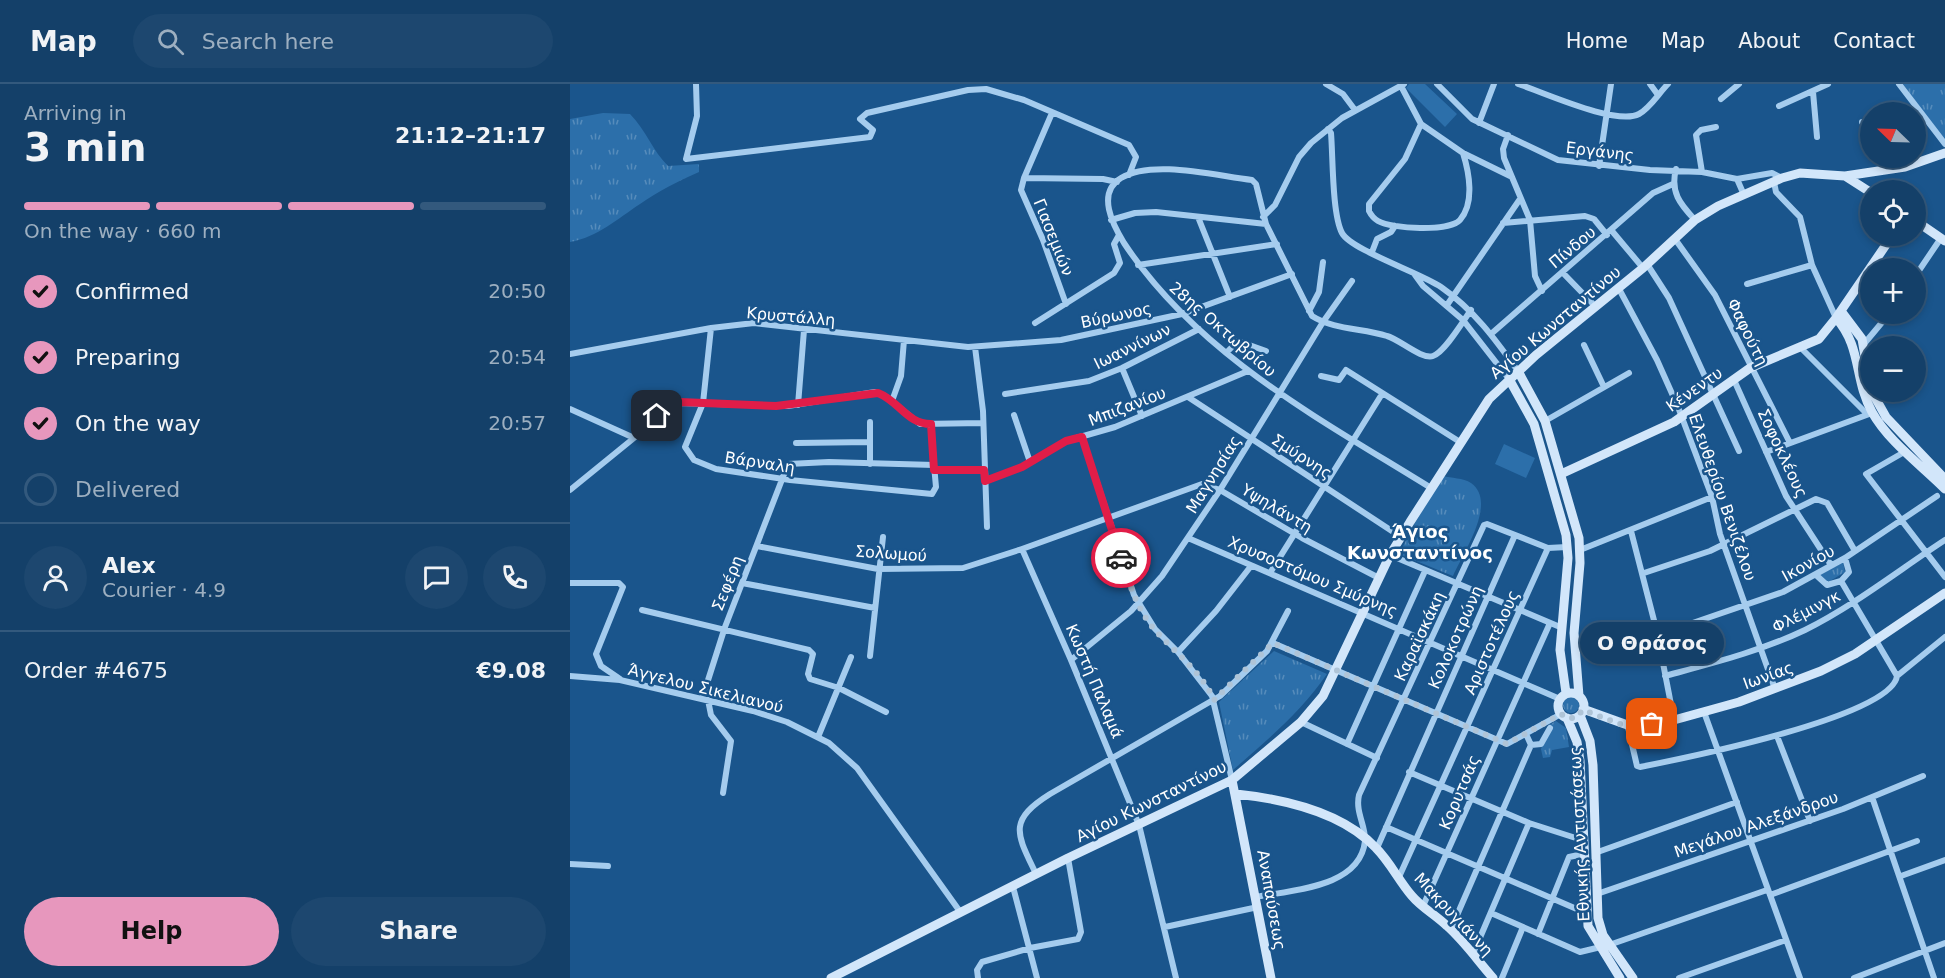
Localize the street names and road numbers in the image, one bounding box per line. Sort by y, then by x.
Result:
street label: Εργάνης [1565,138,1635,165]
street label: Γιασεμιών [1029,196,1078,279]
street label: Πίνδου [1545,222,1600,272]
street label: Αγίου Κωνσταντίνου [1486,262,1625,383]
street label: 28ης Οκτωβρίου [1166,278,1280,381]
street label: Φαφούτη [1723,295,1772,369]
street label: Βύρωνος [1079,299,1153,332]
street label: Κρυστάλλη [746,303,836,330]
street label: Ιωαννίνων [1091,320,1174,373]
street label: Κένεντυ [1662,363,1726,416]
street label: Μπιζανίου [1086,383,1169,430]
street label: Σοφοκλέους [1754,406,1811,501]
street label: Ελευθερίου Βενιζέλου [1685,411,1760,583]
street label: Σμύρνης [1268,430,1335,483]
street label: Μαγνησίας [1182,432,1245,517]
street label: Βάρναλη [723,448,796,477]
street label: Υψηλάντη [1237,479,1316,537]
street label: Χρυσοστόμου Σμύρνης [1225,532,1400,621]
street label: Ικονίου [1779,541,1838,586]
street label: Σολωμού [854,542,928,565]
street label: Σεφέρη [708,553,747,614]
street label: Κολοκοτρώνη [1424,583,1487,692]
street label: Φλέμινγκ [1769,586,1844,637]
street label: Αριστοτέλους [1460,587,1523,697]
street label: Καραϊσκάκη [1390,588,1449,684]
street label: Κωστή Παλαμά [1062,621,1127,741]
street label: Ιωνίας [1740,658,1796,693]
street label: Άγγελου Σικελιανού [626,660,785,717]
street label: Εθνικής Αντιστάσεως [1565,746,1594,922]
street label: Κορυτσάς [1435,752,1484,832]
street label: Αγίου Κωνσταντίνου [1073,757,1230,846]
street label: Μεγάλου Αλεξάνδρου [1672,787,1841,862]
street label: Αναπαύσεως [1253,848,1290,952]
street label: Μακρυγιάννη [1410,869,1497,960]

